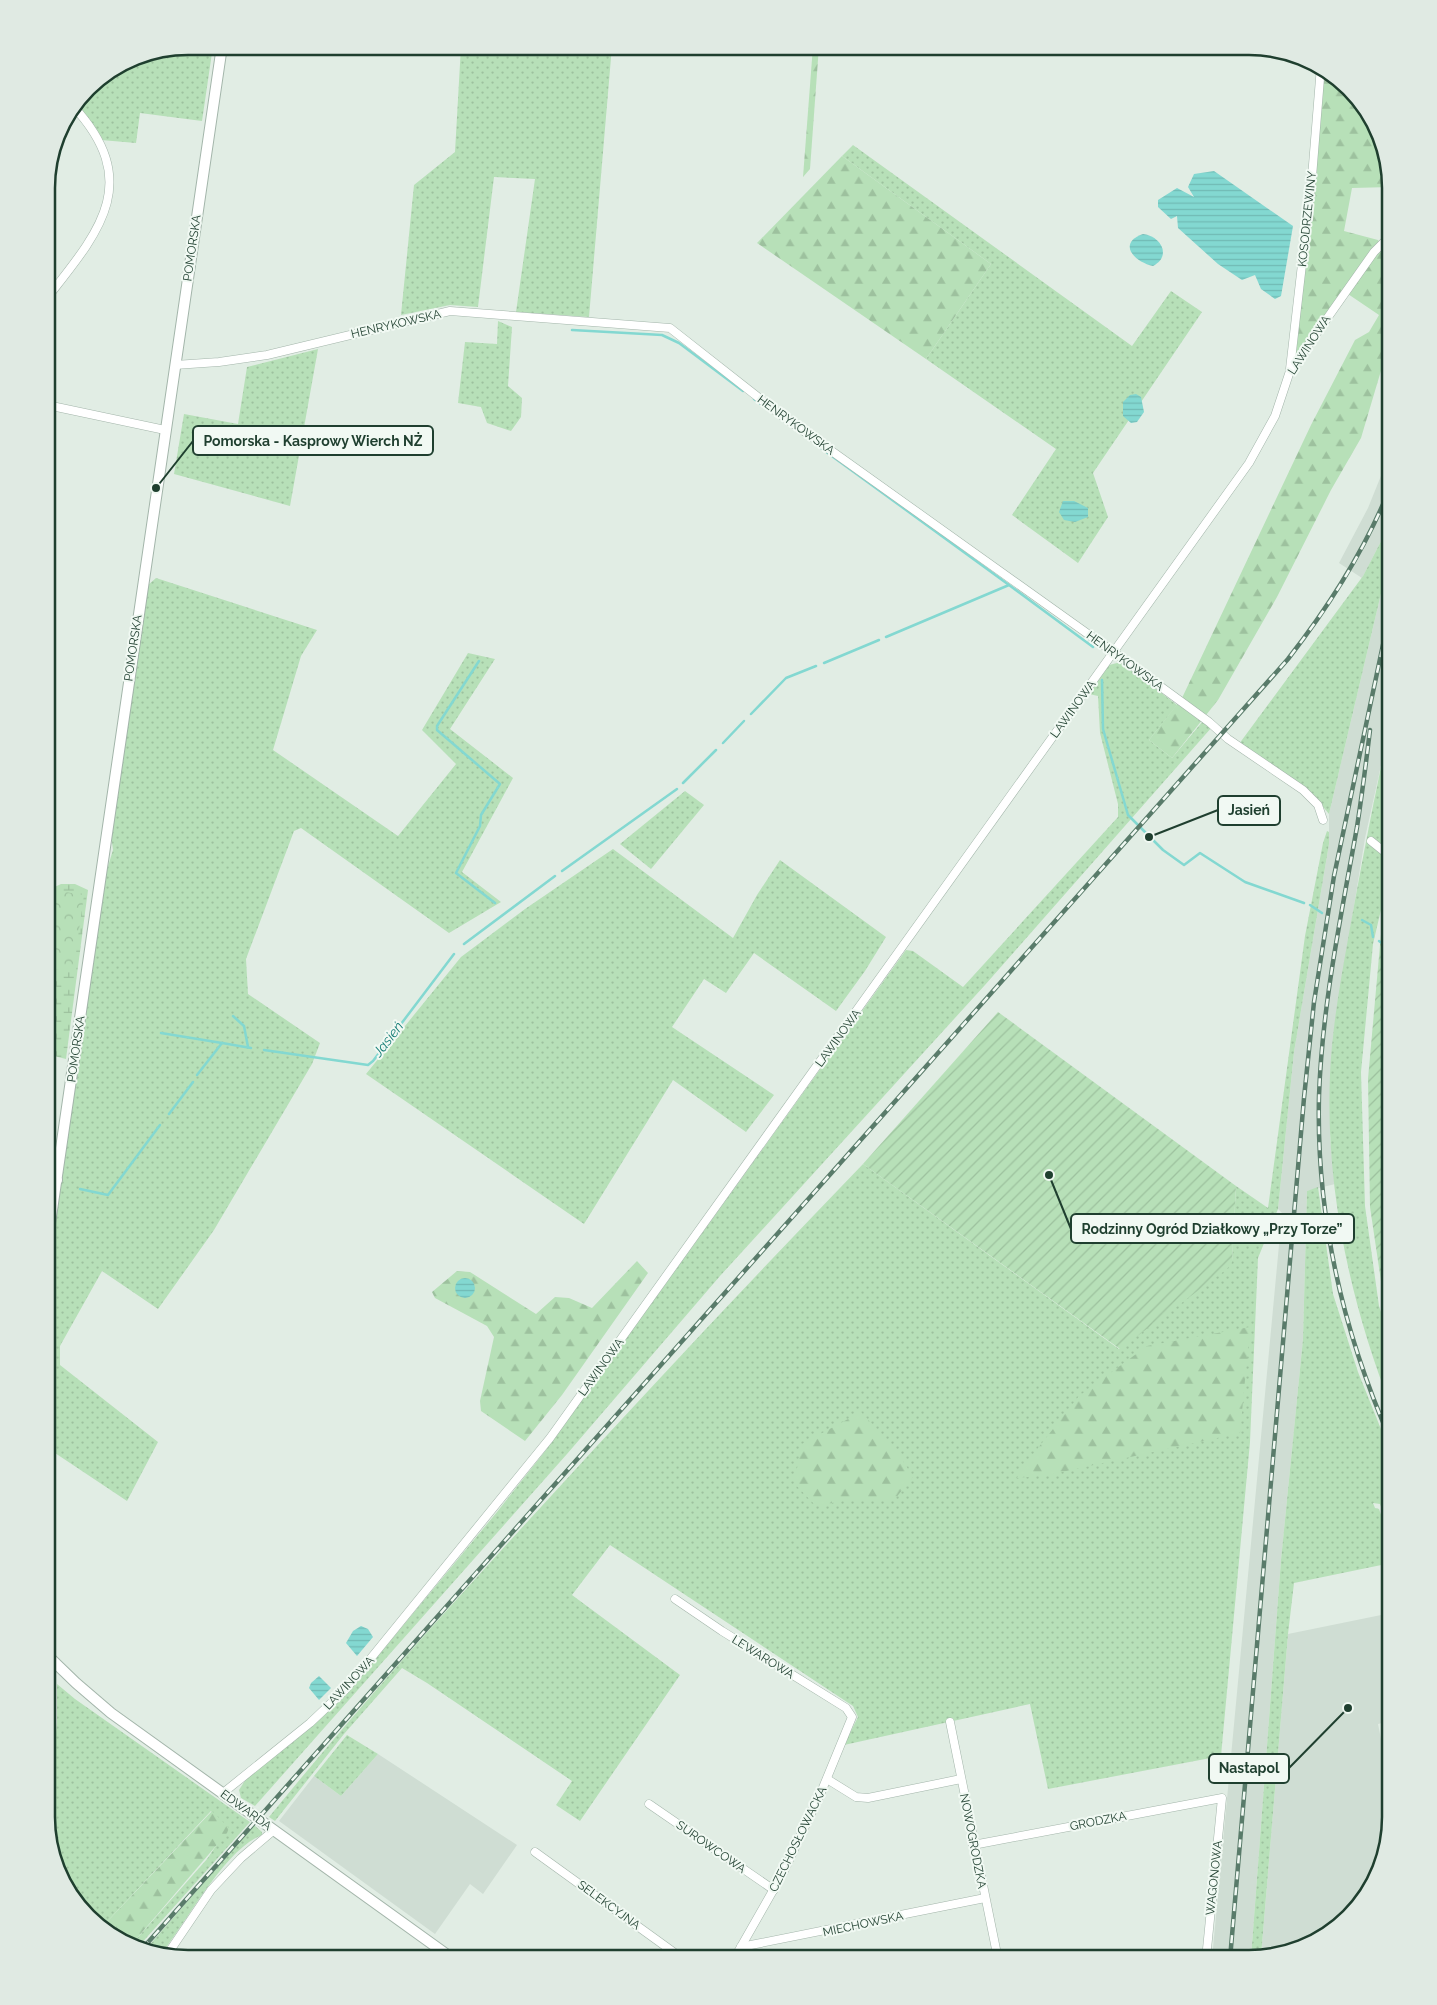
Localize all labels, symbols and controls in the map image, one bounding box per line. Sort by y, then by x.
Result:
street label: KOSODRZEWINY [1295,170,1319,268]
street label: POMORSKA [180,214,204,282]
street label: HENRYKOWSKA [350,307,442,341]
street label: LAWINOWA [1285,313,1333,377]
street label: HENRYKOWSKA [755,392,837,458]
callout: Pomorska - Kasprowy Wierch NŻ [193,426,433,455]
text: Pomorska - Kasprowy Wierch NŻ [203,432,423,449]
street label: POMORSKA [121,614,145,682]
street label: HENRYKOWSKA [1084,628,1166,694]
street label: LAWINOWA [1047,677,1099,741]
callout: Jasień [1218,796,1280,825]
text: Jasień [1228,802,1270,818]
street label: LAWINOWA [812,1006,864,1070]
street label: POMORSKA [64,1015,88,1083]
water label: Jasień [369,1018,407,1060]
callout: Rodzinny Ogród Działkowy „Przy Torze” [1071,1214,1354,1243]
text: Rodzinny Ogród Działkowy „Przy Torze” [1081,1221,1343,1237]
street label: LAWINOWA [575,1335,627,1399]
street label: LEWAROWA [729,1632,797,1682]
street label: LAWINOWA [321,1653,377,1713]
callout: Nastapol [1209,1754,1289,1783]
text: Nastapol [1219,1760,1280,1776]
street label: CZECHOSŁOWACKA [766,1784,830,1894]
street label: EDWARDA [218,1787,274,1833]
street label: NOWOGRODZKA [957,1792,989,1890]
street label: GRODZKA [1069,1809,1127,1833]
street label: SUROWCOWA [673,1818,749,1876]
street label: WAGONOWA [1203,1840,1225,1916]
street label: SELEKCYJNA [575,1878,643,1932]
street label: MIECHOWSKA [822,1909,904,1939]

